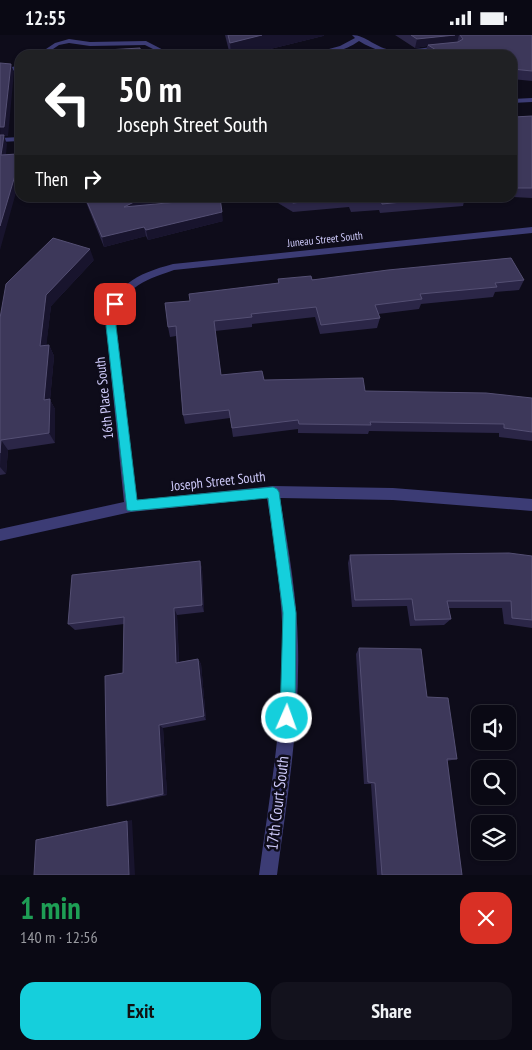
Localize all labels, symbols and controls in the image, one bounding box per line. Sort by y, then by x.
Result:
text: 12:55 [25,6,66,30]
text: 50 m [118,66,182,112]
icon: left [35,70,100,135]
text: Joseph Street South [118,110,268,138]
icon: right [78,165,106,193]
text: Then [35,167,68,191]
street label: Juneau Street South [286,228,363,250]
pin [94,283,136,325]
icon: arrive [101,290,129,318]
street label: 16th Place South [91,356,117,440]
street label: Joseph Street South [169,467,266,495]
position arrow [260,691,312,743]
map controls [471,705,516,860]
button: sound [471,705,516,750]
street label: 17th Court South [261,755,293,851]
button: search [471,760,516,805]
button: layers [471,815,516,860]
text: 1 min [20,888,81,927]
button: close [460,892,512,944]
text: 140 m · 12:56 [20,927,98,947]
button: Exit [20,982,261,1040]
button: Share [271,982,512,1040]

